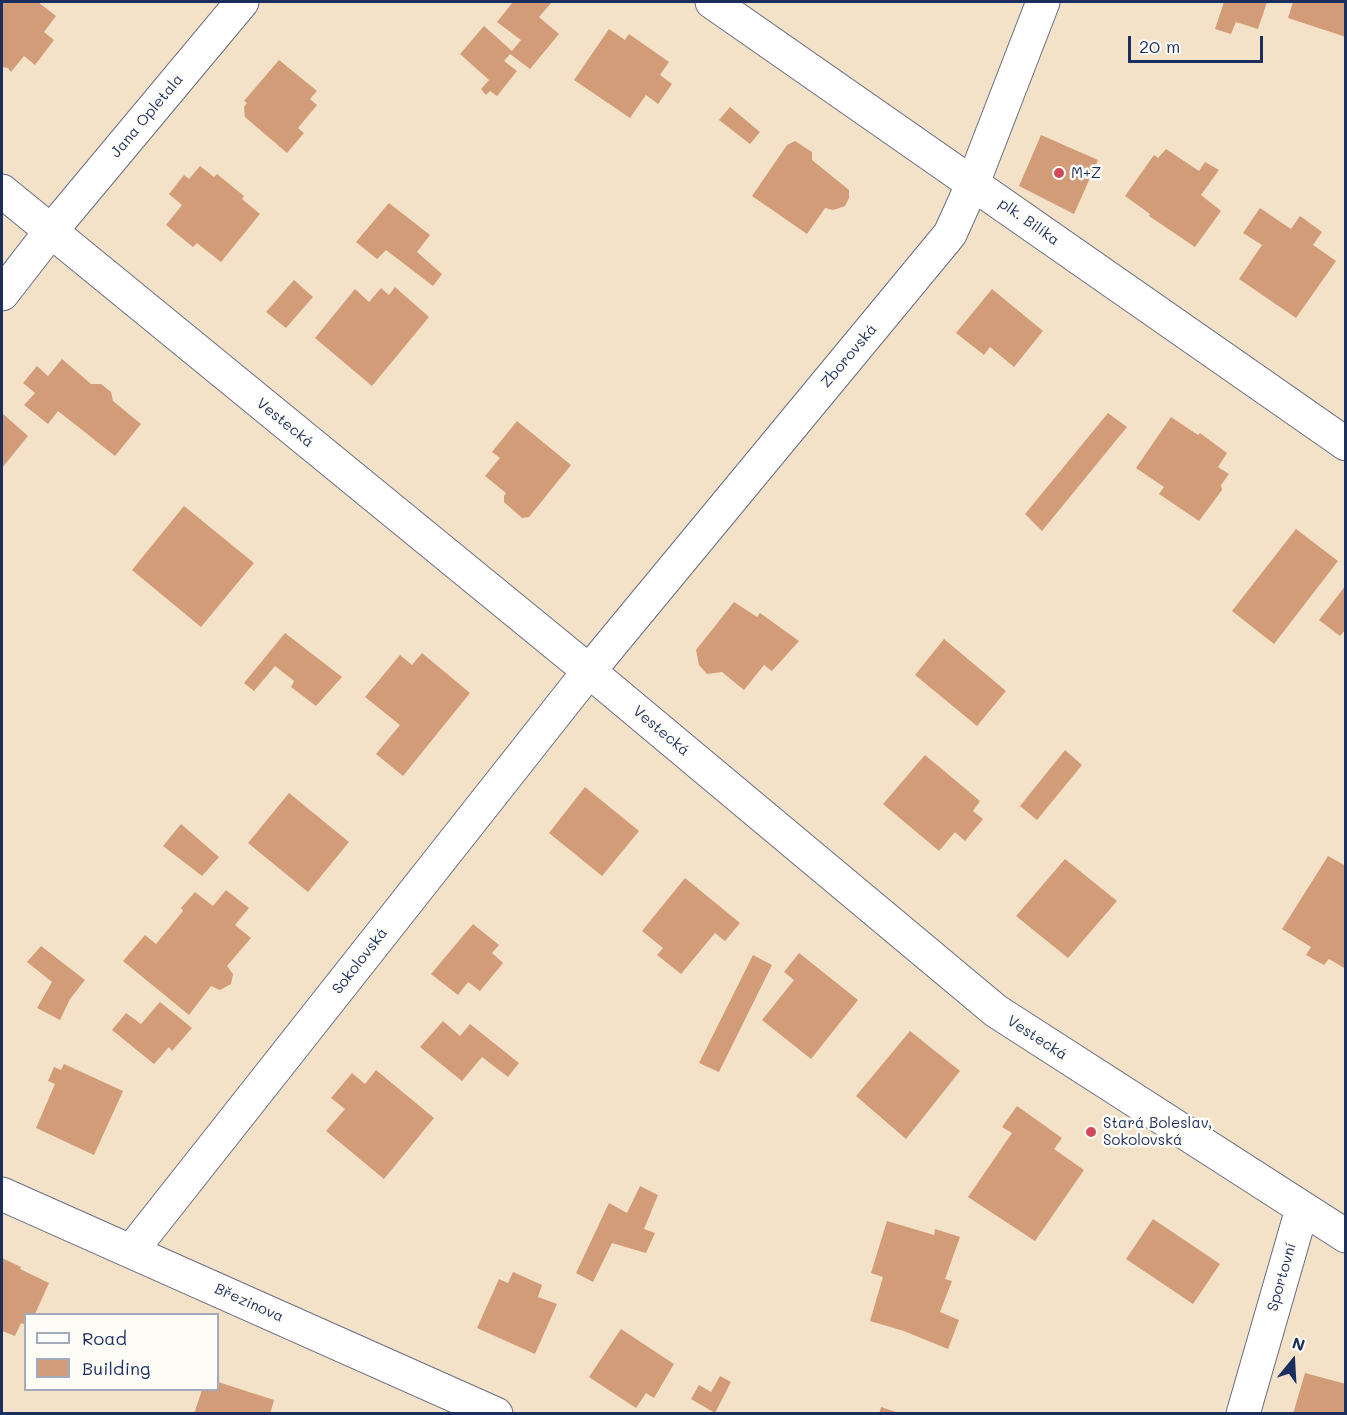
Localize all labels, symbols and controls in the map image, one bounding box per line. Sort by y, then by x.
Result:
scale bar [1131,24,1266,62]
text: 20 m [1139,34,1180,58]
street label: Jana Opletala [107,71,187,161]
place label: M+Z [1071,164,1101,182]
marker: M+Z [1052,166,1066,180]
street label: plk. Bilíka [995,195,1063,249]
street label: Zborovská [817,321,881,391]
street label: Vestecká [253,395,317,451]
street label: Vestecká [629,702,693,760]
street label: Sokolovská [328,924,392,998]
street label: Vestecká [1003,1012,1071,1064]
place label: Stará Boleslav, Sokolovská [1103,1114,1212,1149]
marker: Stará Boleslav, Sokolovská [1084,1125,1098,1139]
street label: Sportovní [1264,1241,1300,1313]
street label: Březinova [212,1280,286,1326]
legend [24,1313,219,1391]
text: Road [82,1326,127,1350]
north arrow [1263,1331,1323,1391]
text: N [1290,1332,1308,1355]
text: Building [82,1356,150,1380]

